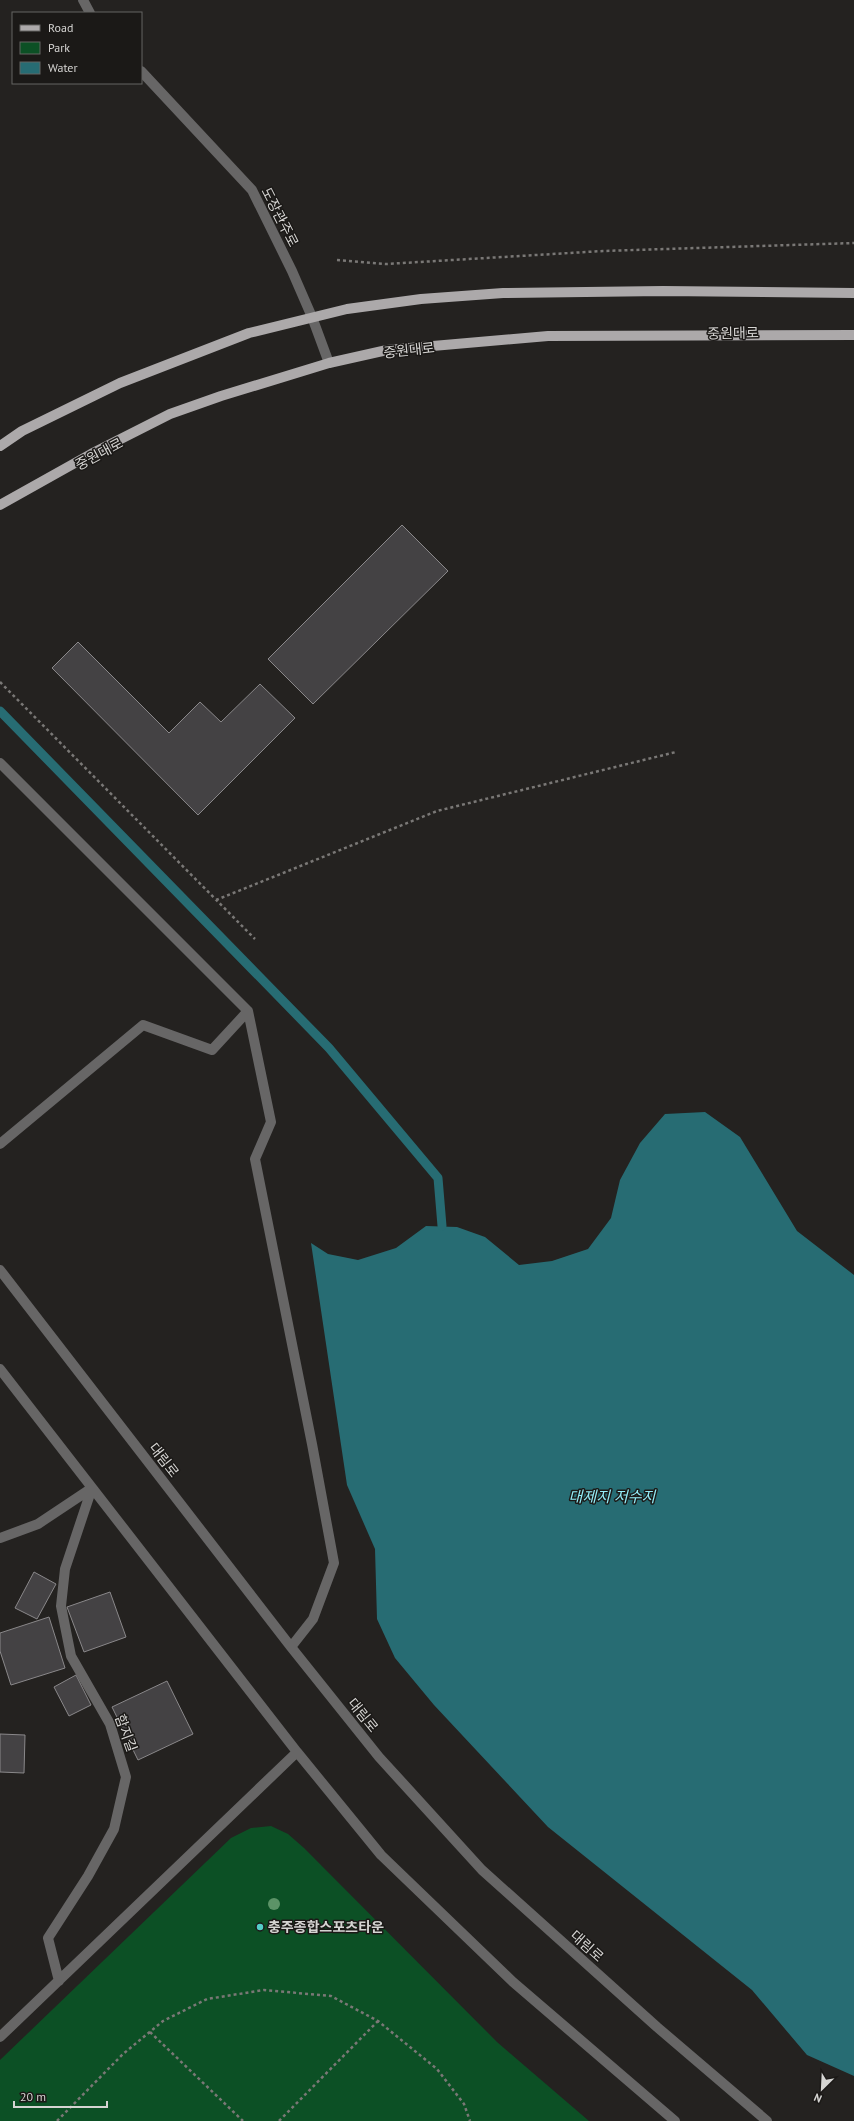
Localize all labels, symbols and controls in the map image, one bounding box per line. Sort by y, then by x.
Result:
legend [12,12,142,84]
text: Road [48,20,73,35]
text: Park [48,40,70,55]
text: Water [48,60,78,75]
street label: 도장관주로 [257,184,303,250]
street label: 중원대로 [707,324,759,342]
street label: 중원대로 [382,338,436,362]
street label: 중원대로 [72,434,126,474]
street label: 대림로 [145,1439,183,1481]
water label: 대제지 저수지 [569,1487,657,1506]
street label: 대림로 [344,1694,382,1736]
street label: 함지길 [111,1712,141,1754]
place label: 충주종합스포츠타운 [268,1918,384,1936]
marker: 충주종합스포츠타운 [255,1922,265,1932]
street label: 대림로 [567,1926,607,1966]
north arrow [802,2069,842,2109]
scale bar [14,2083,107,2109]
text: 20 m [20,2089,46,2104]
text: N [812,2090,824,2106]

